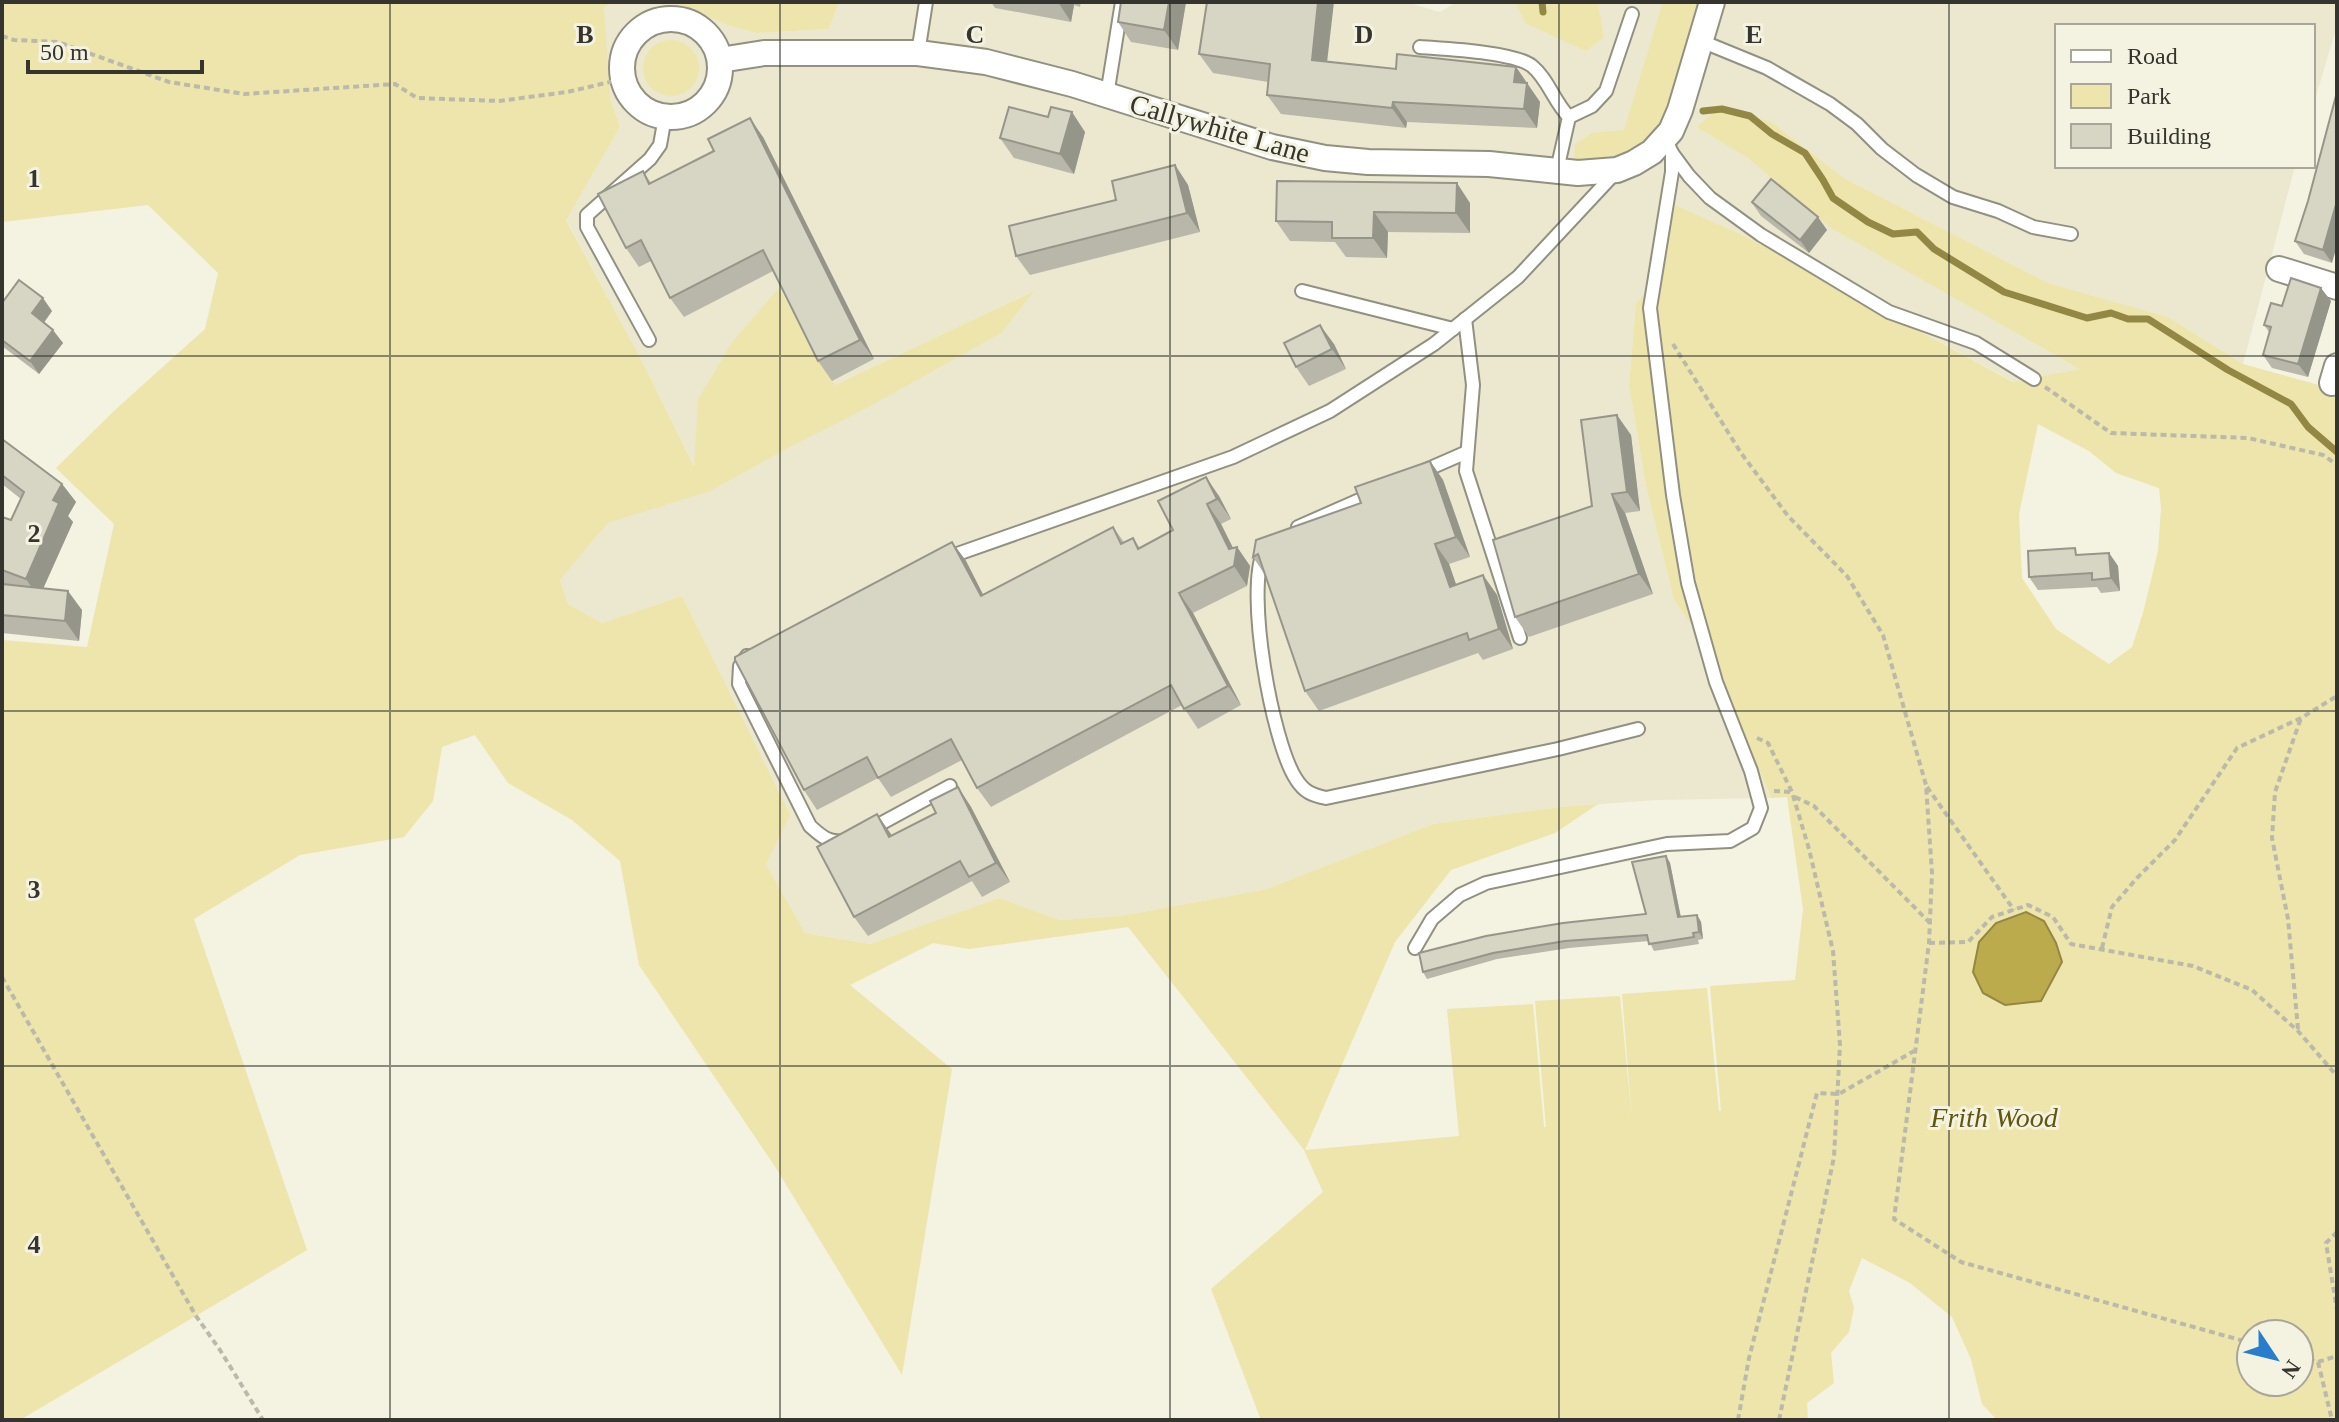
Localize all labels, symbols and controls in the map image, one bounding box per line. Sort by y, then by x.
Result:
text: B [576,20,594,49]
text: C [966,20,984,49]
text: D [1355,20,1373,49]
text: E [1745,20,1763,49]
scale bar [28,24,202,74]
legend [2055,24,2315,168]
text: 50 m [40,39,89,65]
text: Road [2127,43,2178,69]
text: Park [2127,83,2171,109]
street label: Callywhite Lane [1126,88,1313,169]
text: Building [2127,123,2211,149]
text: 1 [28,164,41,193]
text: 2 [28,519,41,548]
text: 3 [28,875,41,904]
park label: Frith Wood [1929,1102,2059,1133]
text: 4 [28,1230,41,1259]
north arrow [2235,1318,2315,1398]
text: N [2276,1356,2306,1383]

